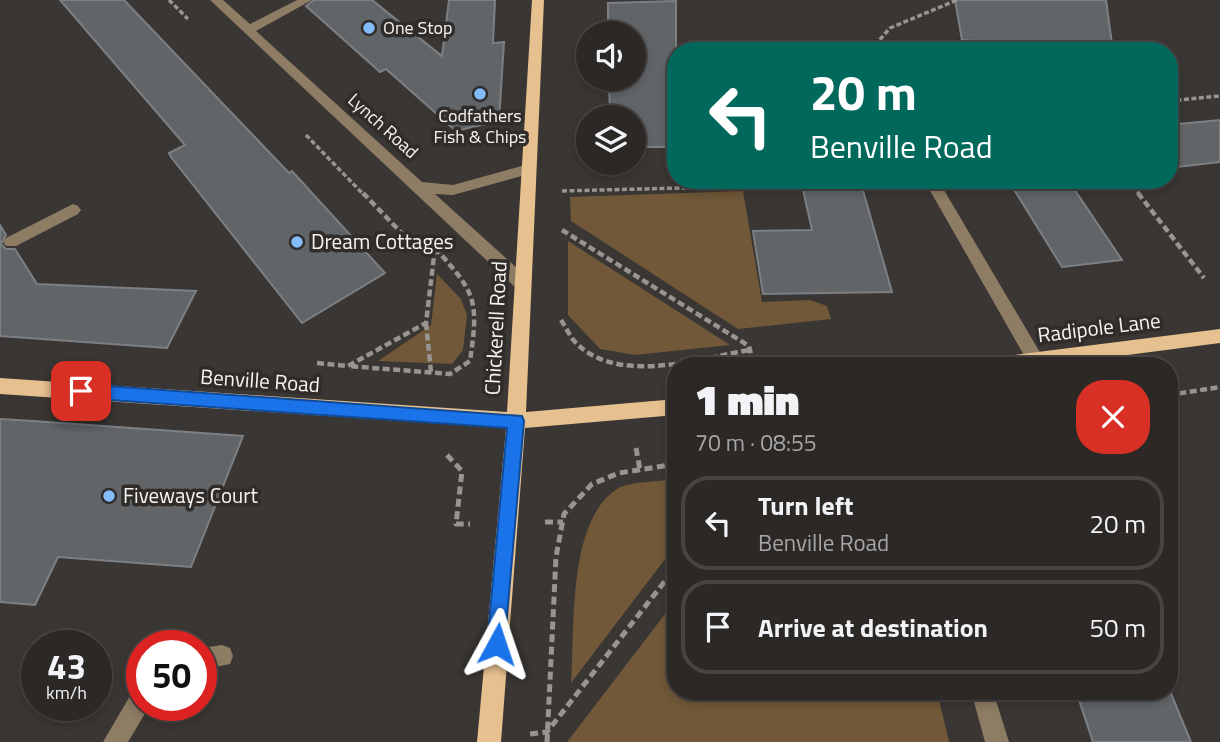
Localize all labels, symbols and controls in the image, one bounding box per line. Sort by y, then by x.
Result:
place label: One Stop [383,14,453,41]
marker: One Stop [361,20,377,36]
map controls [576,21,646,175]
button: sound [576,21,646,91]
text: 20 m [810,54,917,129]
icon: left [695,70,786,161]
marker: Codfathers Fish & Chips [472,86,488,102]
street label: Lynch Road [342,87,425,165]
place label: Codfathers Fish & Chips [433,102,527,150]
button: layers [576,105,646,175]
text: Benville Road [810,122,993,170]
place label: Dream Cottages [311,225,454,257]
marker: Dream Cottages [289,234,305,250]
street label: Chickerell Road [476,260,514,396]
street label: Radipole Lane [1035,304,1162,350]
street label: Benville Road [199,360,321,400]
pin [51,361,111,421]
text: 1 min [695,367,799,431]
icon: arrive [62,372,100,410]
button: close [1076,380,1150,454]
text: 70 m · 08:55 [695,425,817,460]
place label: Fiveways Court [123,479,258,511]
text: Turn left [758,486,853,525]
marker: Fiveways Court [101,488,117,504]
icon: left [699,504,737,542]
text: 20 m [1089,504,1146,543]
text: Benville Road [758,525,889,560]
position arrow [460,607,534,681]
icon: arrive [699,608,737,646]
text: Arrive at destination [758,608,988,647]
text: 50 m [1089,608,1146,647]
speed limit sign: 50 [126,630,217,721]
text: 43 [47,639,86,693]
text: km/h [46,679,87,706]

